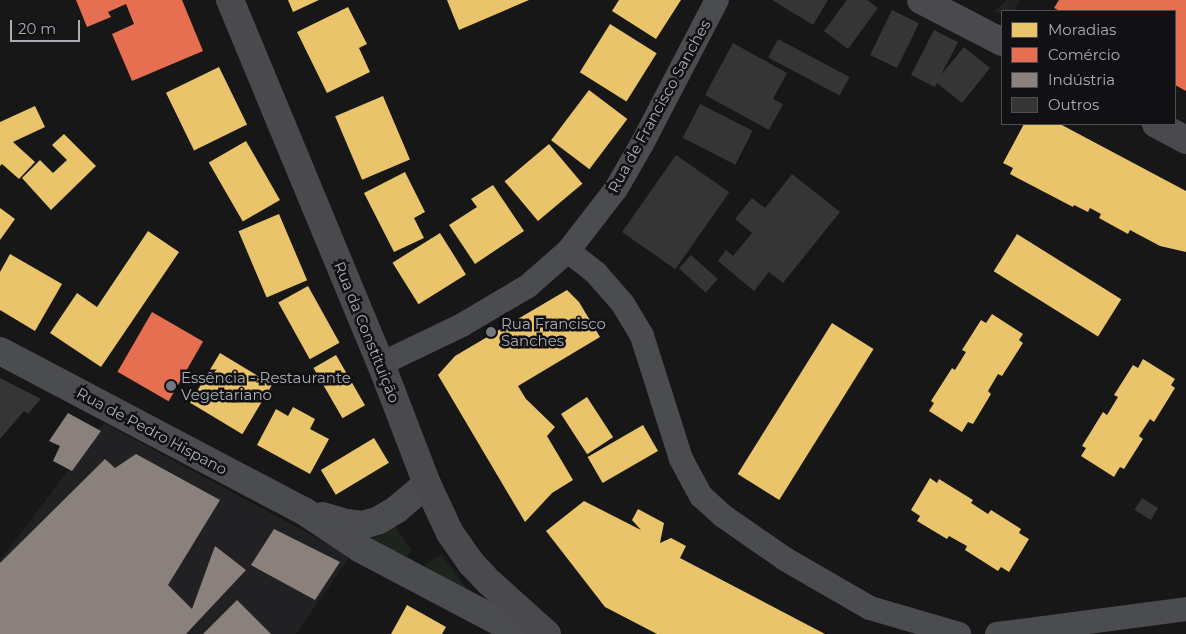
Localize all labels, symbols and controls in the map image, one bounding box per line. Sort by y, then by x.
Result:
scale bar [12,10,82,42]
legend [1001,10,1176,125]
street label: Rua de Francisco Sanches [604,16,714,196]
text: 20 m [18,19,56,38]
text: Moradias [1048,20,1116,39]
text: Comércio [1048,45,1120,64]
text: Indústria [1048,70,1115,89]
text: Outros [1048,95,1099,114]
street label: Rua da Constituição [330,259,404,405]
place label: Rua Francisco Sanches [501,314,606,349]
marker: Rua Francisco Sanches [485,326,497,338]
place label: Essência - Restaurante Vegetariano [181,368,351,403]
marker: Essência - Restaurante Vegetariano [165,380,177,392]
street label: Rua de Pedro Hispano [74,384,230,478]

